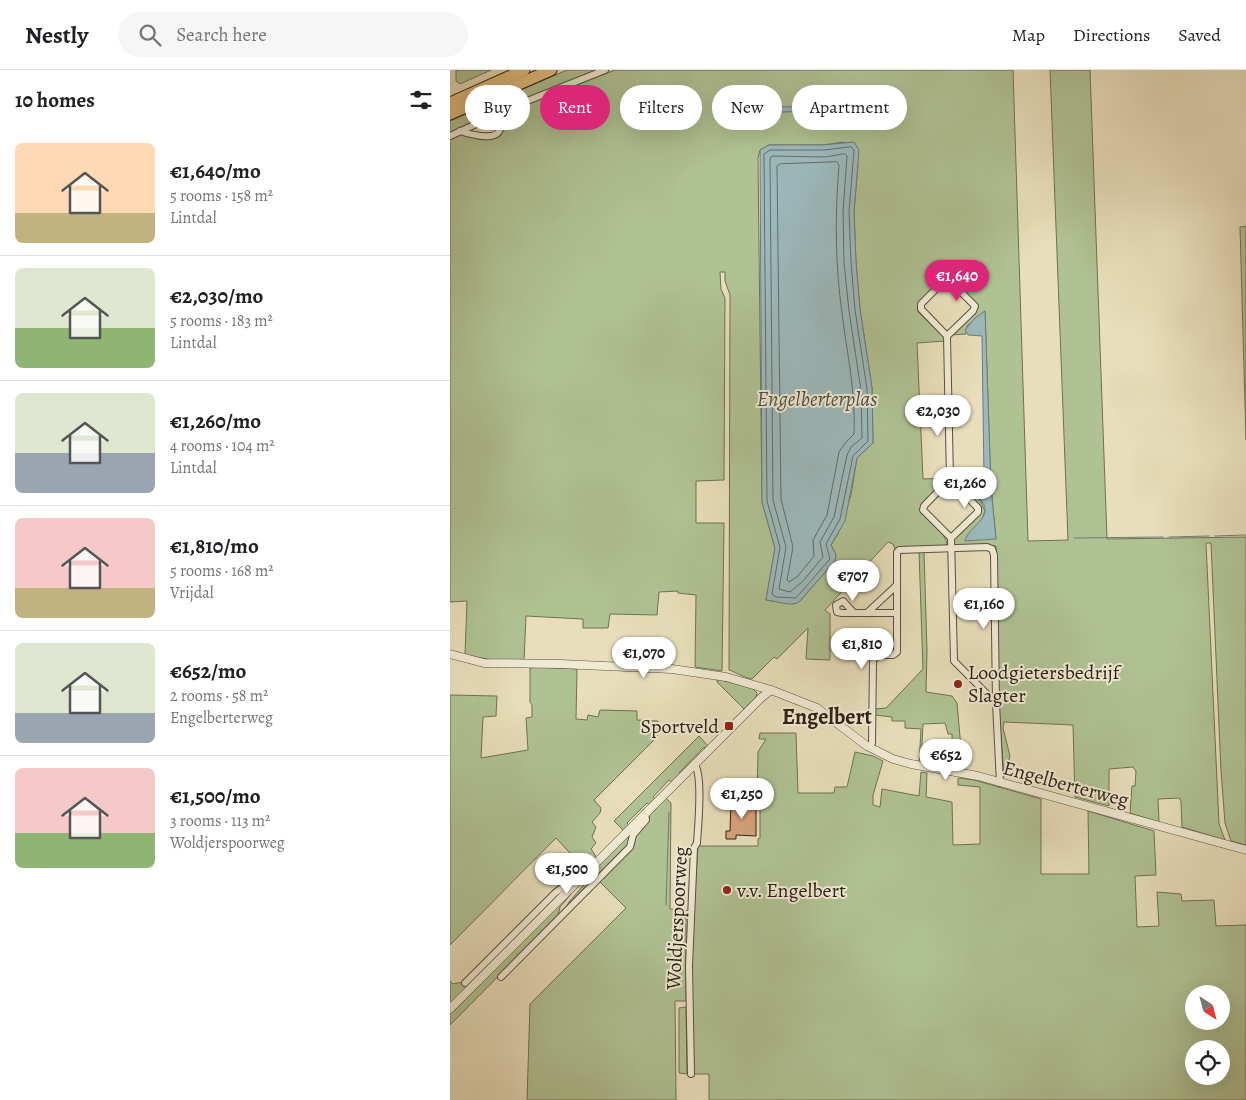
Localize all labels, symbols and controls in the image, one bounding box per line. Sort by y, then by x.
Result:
search box [118,12,468,57]
text: Nestly [25,19,88,51]
icon: search [136,21,164,49]
text: Search here [176,22,267,48]
text: Map [1012,23,1045,47]
text: Directions [1073,23,1150,47]
text: Saved [1178,23,1221,47]
chip: Buy [465,85,530,130]
chip: Rent [540,85,610,130]
chip: Filters [620,85,702,130]
chip: New [712,85,782,130]
chip: Apartment [792,85,907,130]
text: 10 homes [15,86,95,114]
icon: filters [407,86,435,114]
text: €1,640/mo [170,157,261,185]
icon: home [55,163,115,223]
text: 5 rooms · 158 m² [170,185,273,207]
text: Lintdal [170,207,217,229]
pin: €1,640 [916,260,998,302]
text: €1,640 [936,265,978,287]
text: €2,030/mo [170,282,263,310]
icon: home [55,288,115,348]
text: 5 rooms · 183 m² [170,310,273,332]
text: Lintdal [170,332,217,354]
water label: Engelberterplas [757,385,877,413]
pin: €2,030 [897,394,979,437]
text: €2,030 [916,400,960,422]
text: €1,260/mo [170,407,261,435]
icon: home [55,413,115,473]
text: 4 rooms · 104 m² [170,435,275,457]
text: Lintdal [170,457,217,479]
pin: €1,260 [924,466,1006,509]
text: €1,260 [944,472,986,494]
text: €1,810/mo [170,532,259,560]
icon: home [55,538,115,598]
text: 5 rooms · 168 m² [170,560,274,582]
pin: €707 [823,560,883,602]
text: €707 [838,565,868,587]
text: Vrijdal [170,582,214,604]
pin: €1,160 [943,588,1025,630]
text: €1,160 [964,593,1004,615]
pin: €1,810 [821,628,903,670]
text: €1,810 [842,633,882,655]
pin: €1,070 [603,636,685,679]
text: €1,070 [623,642,665,664]
text: €652/mo [170,657,246,685]
place label: Loodgietersbedrijf Slagter [968,659,1123,709]
icon: home [55,663,115,723]
marker: Loodgietersbedrijf Slagter [952,678,964,690]
text: 2 rooms · 58 m² [170,685,268,707]
district label: Engelbert [782,702,873,732]
text: Engelberterweg [170,707,273,729]
place label: Sportveld [640,713,719,740]
marker: Sportveld [723,720,735,732]
pin: €652 [916,738,976,781]
text: €652 [930,744,962,766]
street label: Engelberterweg [1000,754,1132,814]
pin: €1,250 [701,778,783,820]
text: €1,500/mo [170,782,261,810]
text: €1,250 [721,783,763,805]
icon: home [55,788,115,848]
text: 3 rooms · 113 m² [170,810,270,832]
text: Woldjerspoorweg [170,832,285,854]
street label: Woldjerspoorweg [660,846,694,991]
pin: €1,500 [526,852,608,895]
text: €1,500 [546,858,588,880]
place label: v.v. Engelbert [736,877,846,904]
marker: v.v. Engelbert [721,884,733,896]
north arrow [1185,985,1230,1030]
map controls [1185,985,1230,1085]
button: locate [1185,1040,1230,1085]

